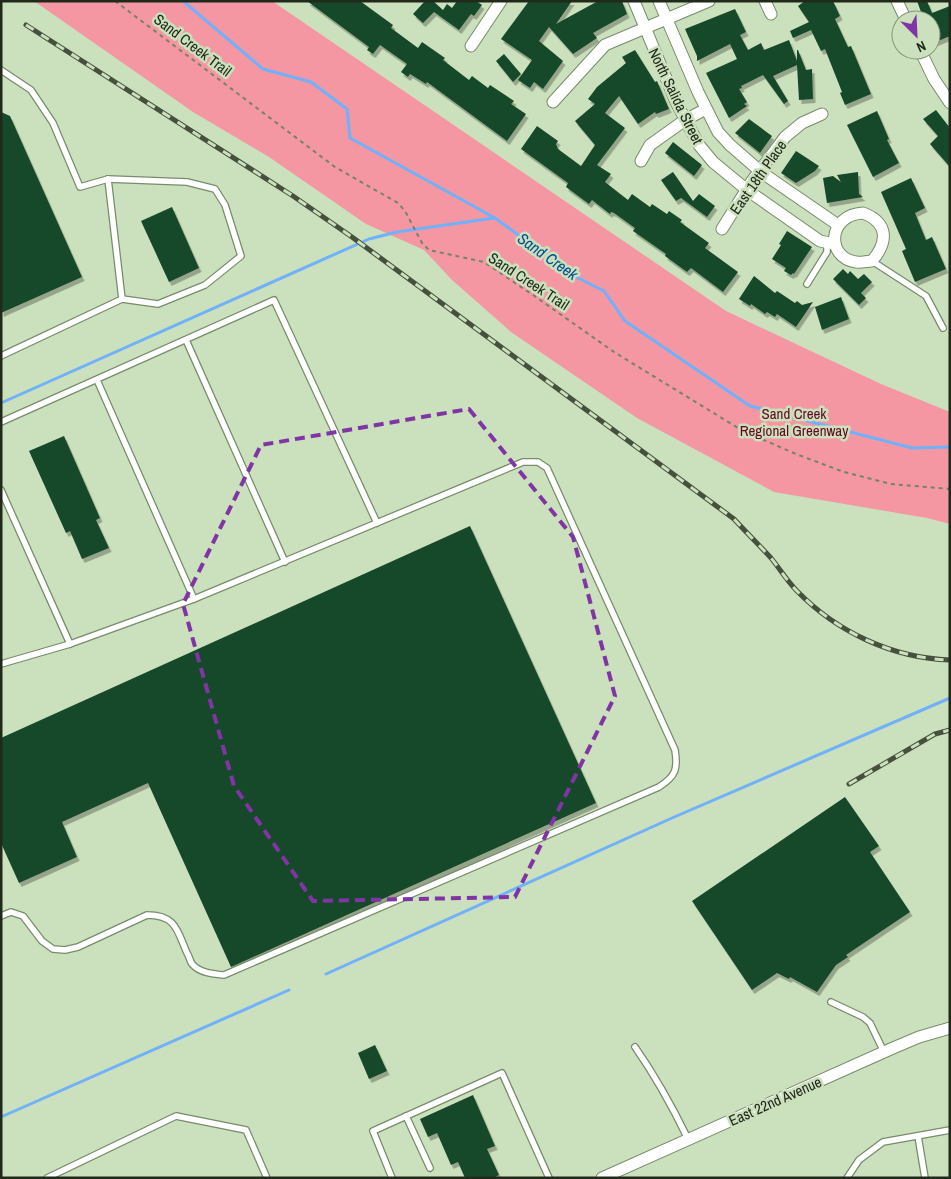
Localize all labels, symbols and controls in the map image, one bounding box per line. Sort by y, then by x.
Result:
street label: Sand Creek Trail [150,9,236,81]
north arrow [891,10,941,60]
text: N [914,37,929,57]
street label: North Salida Street [644,44,709,148]
street label: East 18th Place [725,136,791,218]
water label: Sand Creek [513,227,583,285]
street label: Sand Creek Trail [485,247,573,315]
park label: Sand Creek Regional Greenway [740,403,849,441]
street label: East 22nd Avenue [725,1071,825,1131]

